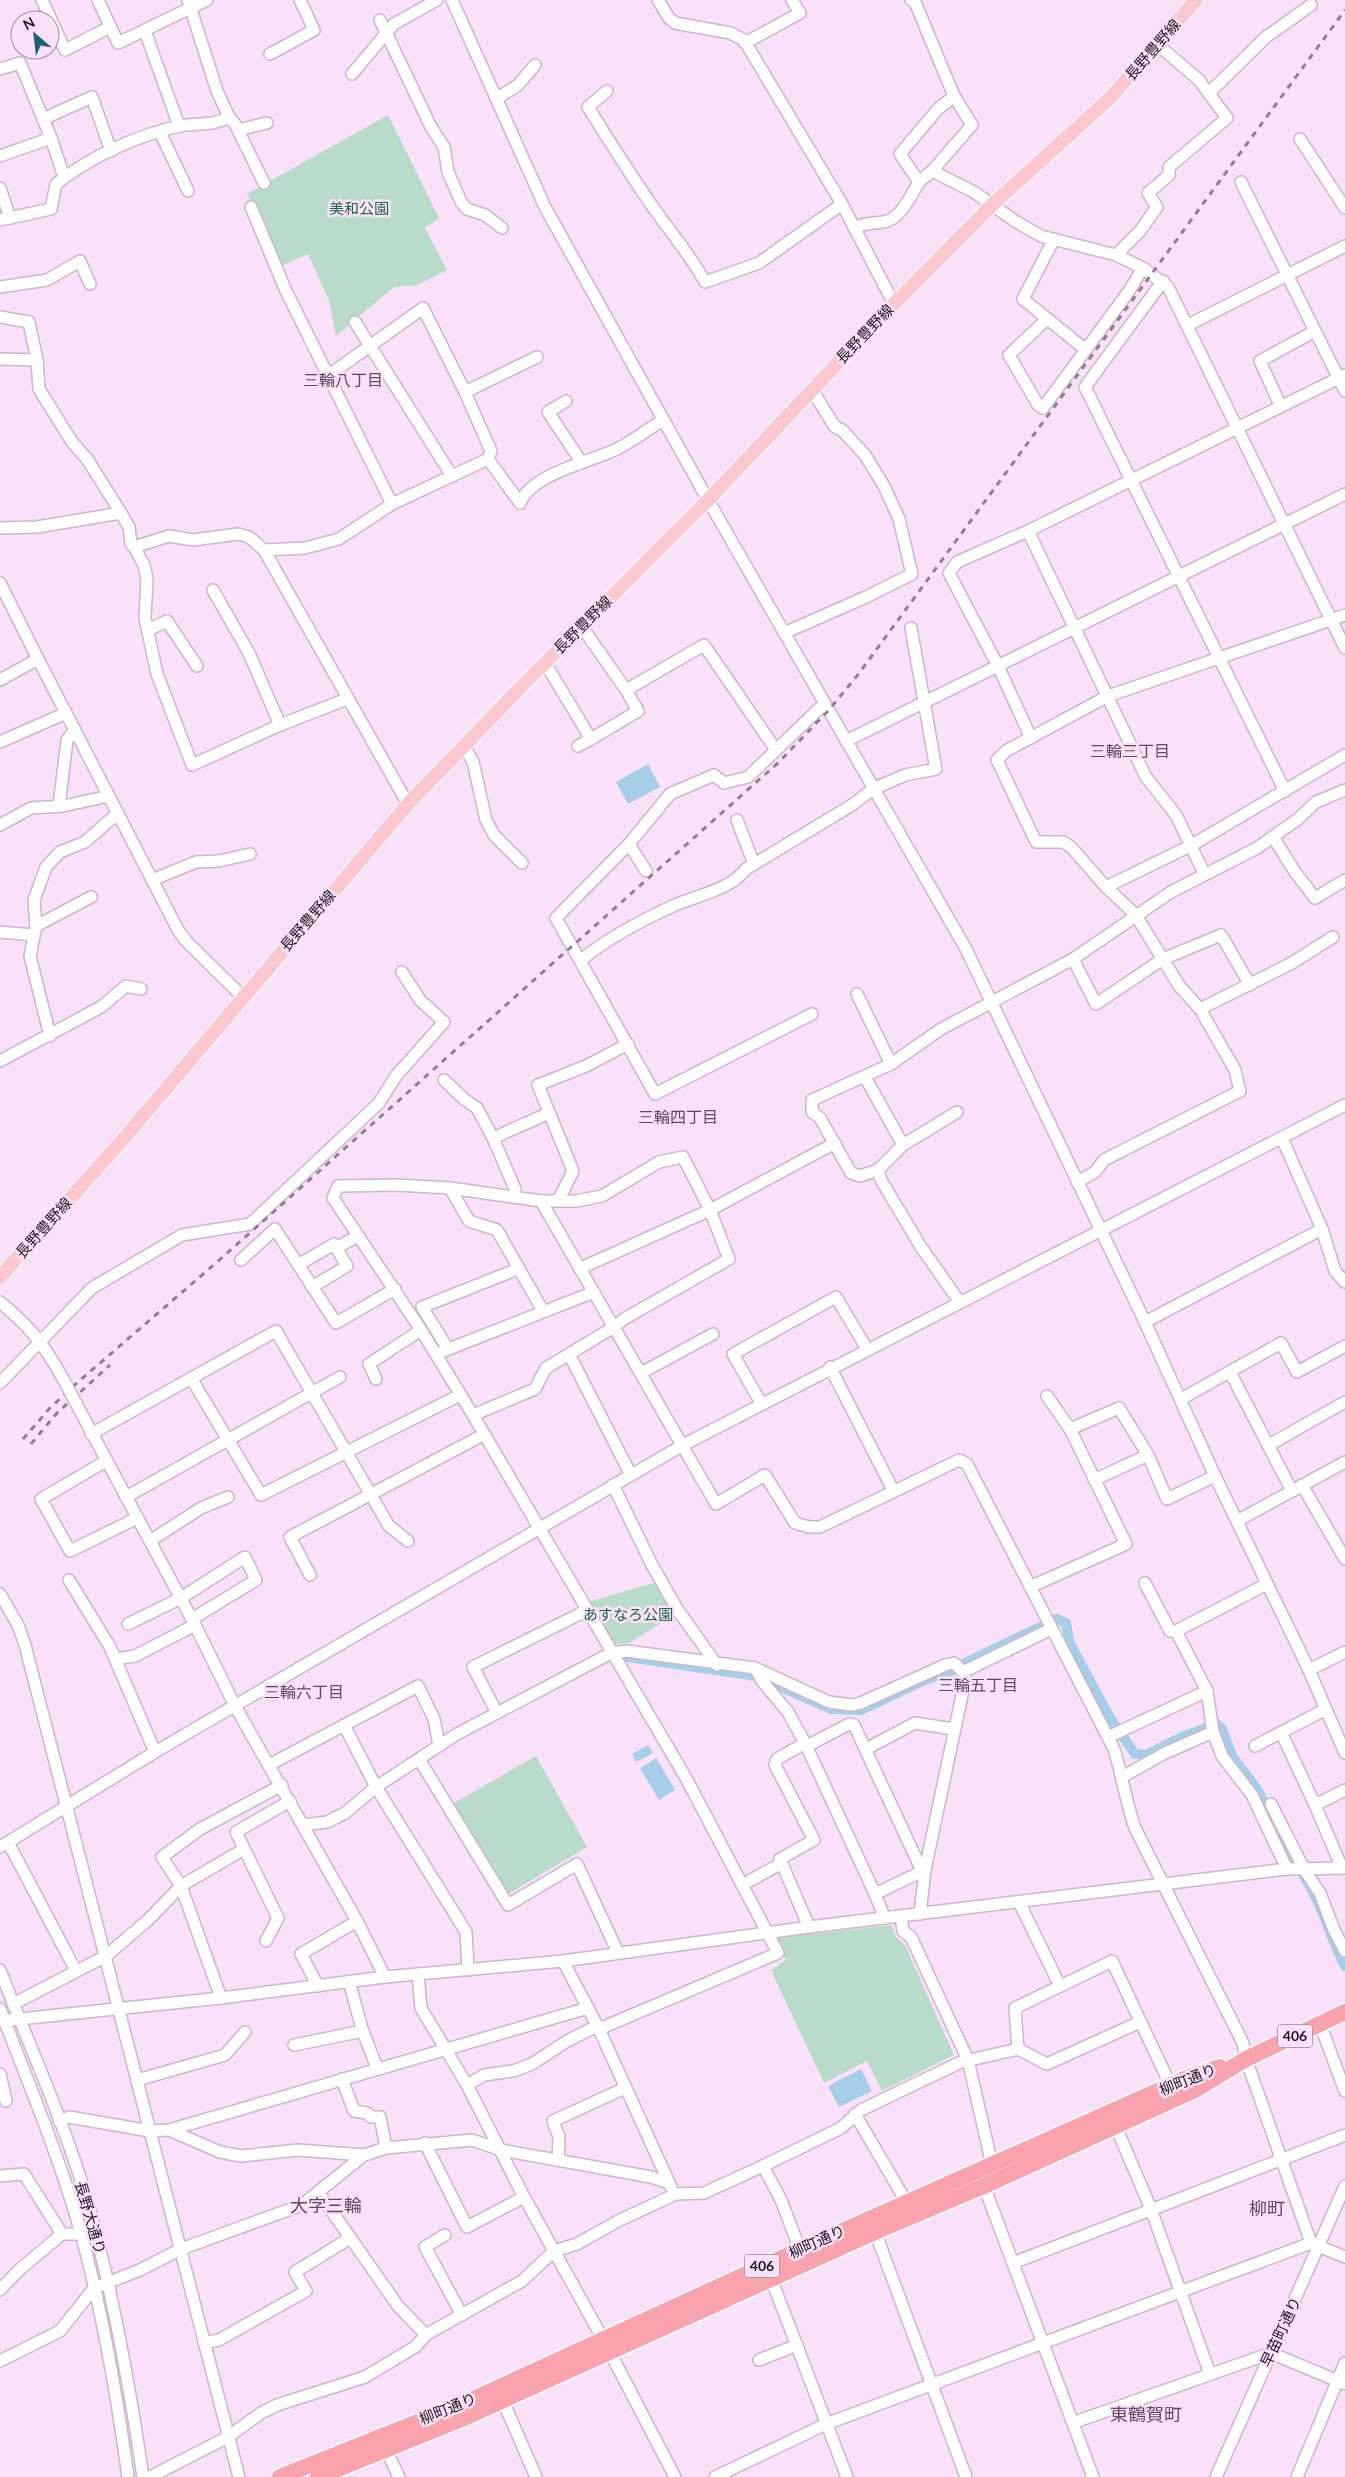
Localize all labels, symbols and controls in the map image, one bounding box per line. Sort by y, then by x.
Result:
north arrow [10,10,60,60]
text: N [20,13,37,33]
street label: 長野豊野線 [1121,15,1184,84]
park label: 美和公園 [329,199,389,217]
street label: 長野豊野線 [832,300,897,367]
district label: 三輪八丁目 [303,370,383,389]
street label: 長野豊野線 [549,591,615,657]
district label: 三輪三丁目 [1090,741,1170,760]
street label: 長野豊野線 [276,886,339,955]
district label: 三輪四丁目 [638,1107,718,1126]
street label: 長野豊野線 [11,1193,75,1261]
park label: あすなろ公園 [583,1605,673,1623]
district label: 三輪五丁目 [938,1675,1018,1694]
district label: 三輪六丁目 [264,1682,344,1701]
road number: 406 [1278,2024,1312,2048]
street label: 柳町通り [1156,2059,1219,2099]
street label: 長野大通り [72,2179,110,2256]
district label: 大字三輪 [290,2194,362,2216]
district label: 柳町 [1249,2197,1285,2219]
street label: 柳町通り [786,2221,848,2262]
road number: 406 [744,2254,780,2278]
street label: 早苗町通り [1256,2294,1304,2369]
street label: 柳町通り [416,2388,479,2428]
district label: 東鶴賀町 [1110,2403,1182,2425]

